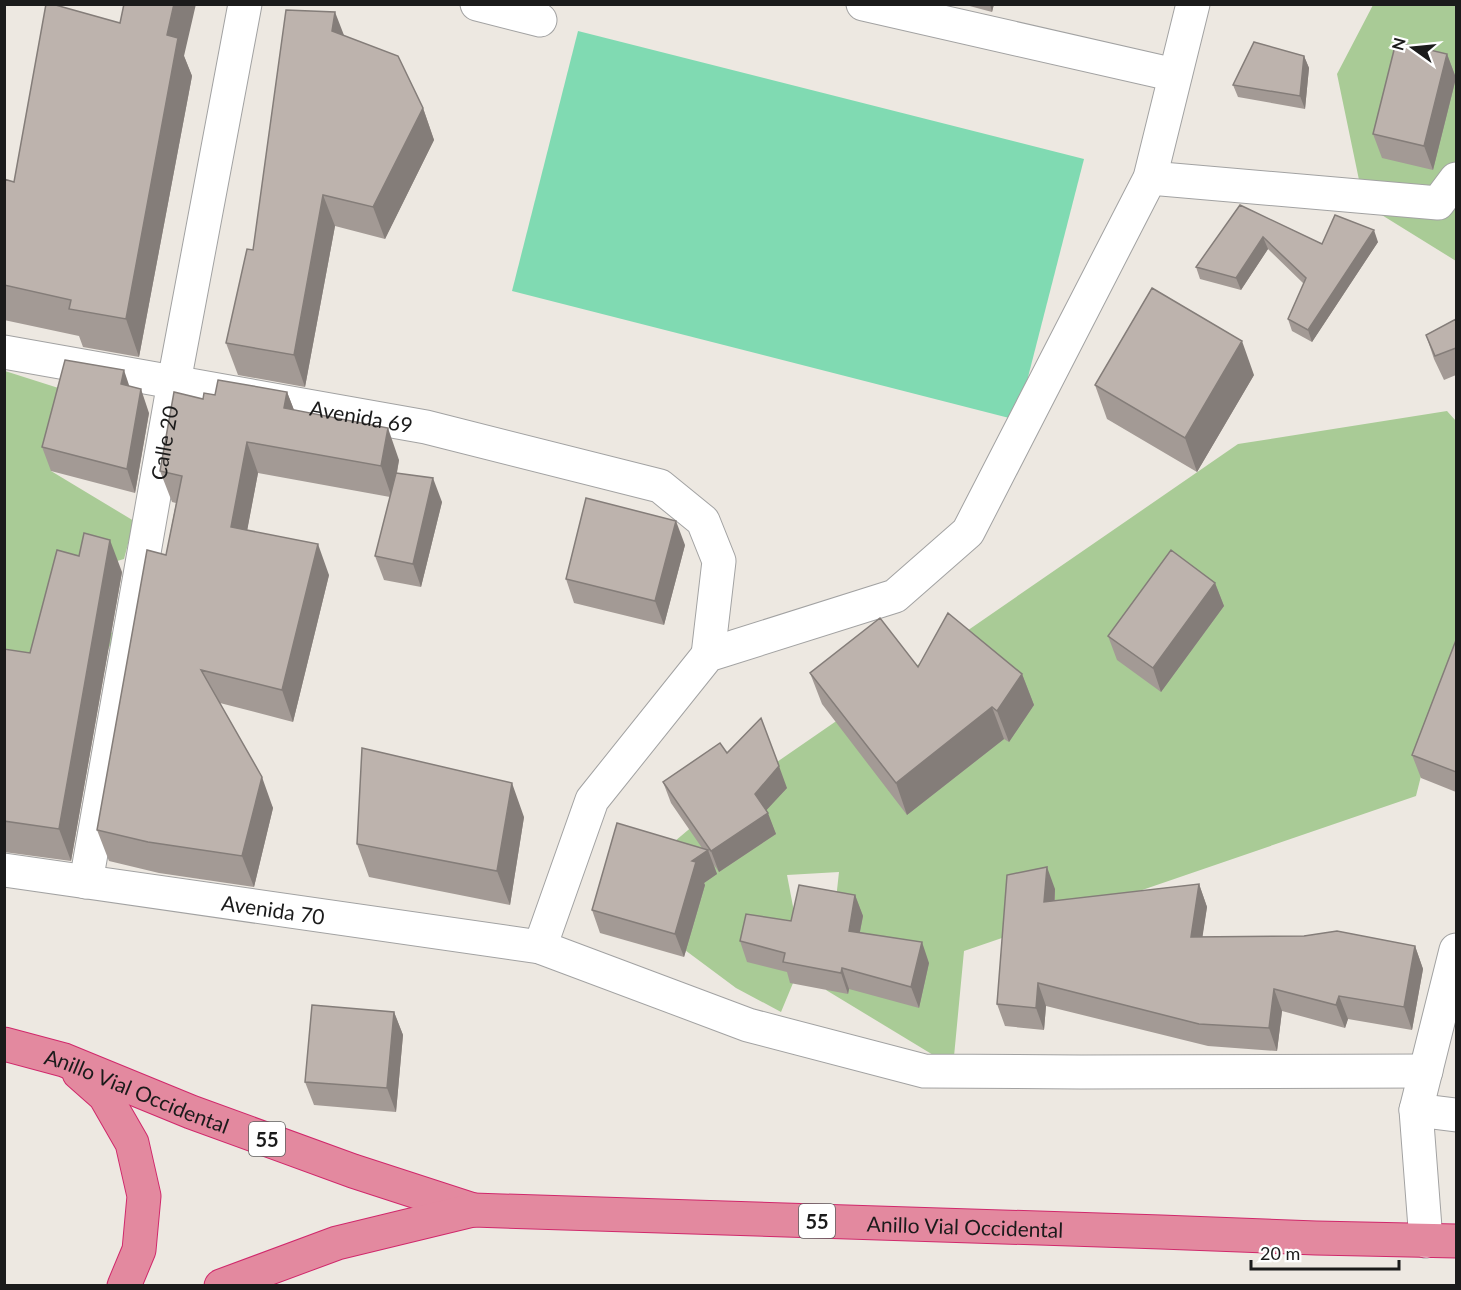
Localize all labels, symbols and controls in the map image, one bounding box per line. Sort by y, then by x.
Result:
north arrow [1383,18,1443,78]
text: N [1387,36,1409,52]
street label: Avenida 69 [308,394,415,437]
street label: Calle 20 [144,404,182,482]
street label: Avenida 70 [220,889,326,928]
street label: Anillo Vial Occidental [42,1043,233,1137]
road number: 55 [249,1122,285,1156]
road number: 55 [799,1204,835,1238]
street label: Anillo Vial Occidental [866,1210,1064,1241]
scale bar [1251,1233,1400,1271]
text: 20 m [1260,1242,1300,1264]

